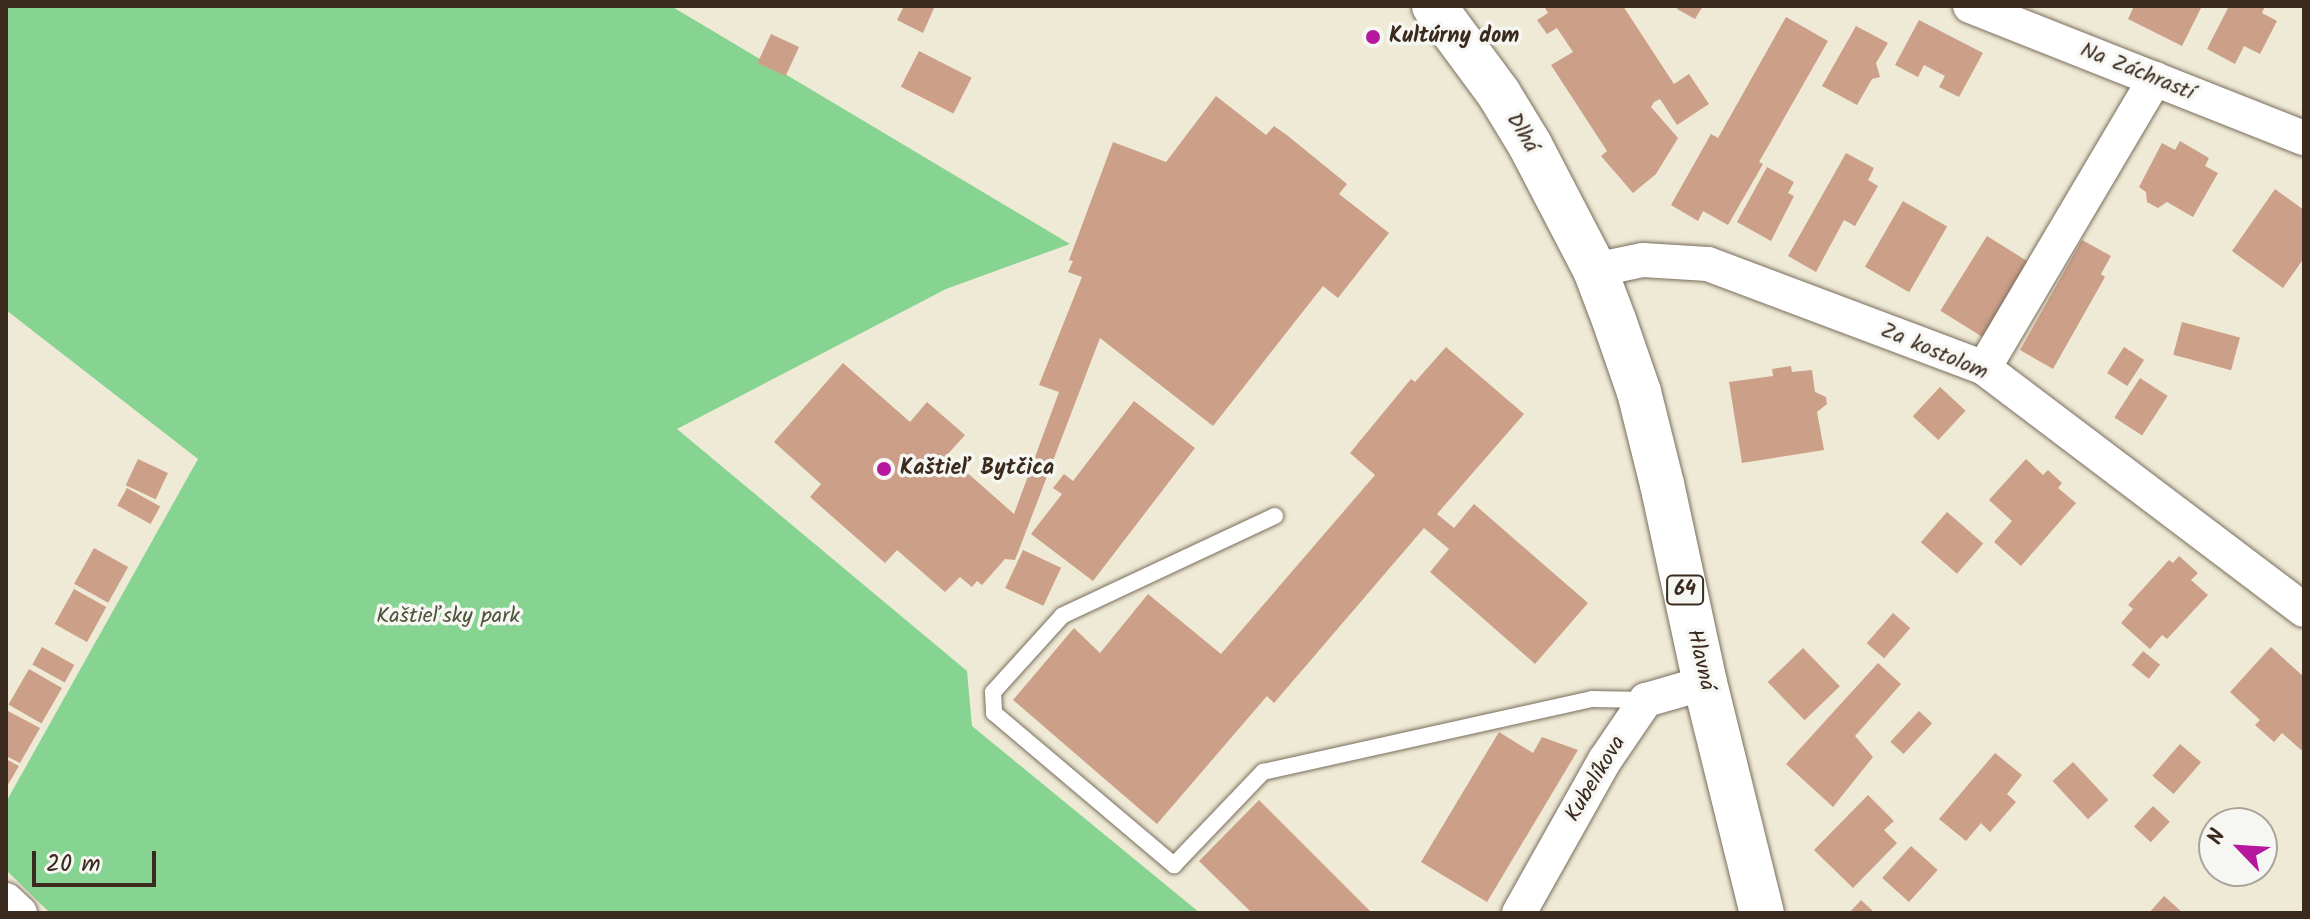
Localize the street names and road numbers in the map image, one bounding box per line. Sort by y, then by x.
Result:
street label: Na Záchrastí [2076,37,2198,107]
street label: Dlhá [1500,108,1544,158]
street label: Za kostolom [1876,318,1992,386]
road number: 64 [1665,574,1705,606]
street label: Hlavná [1680,627,1720,693]
street label: Kubelíkova [1560,731,1632,827]

